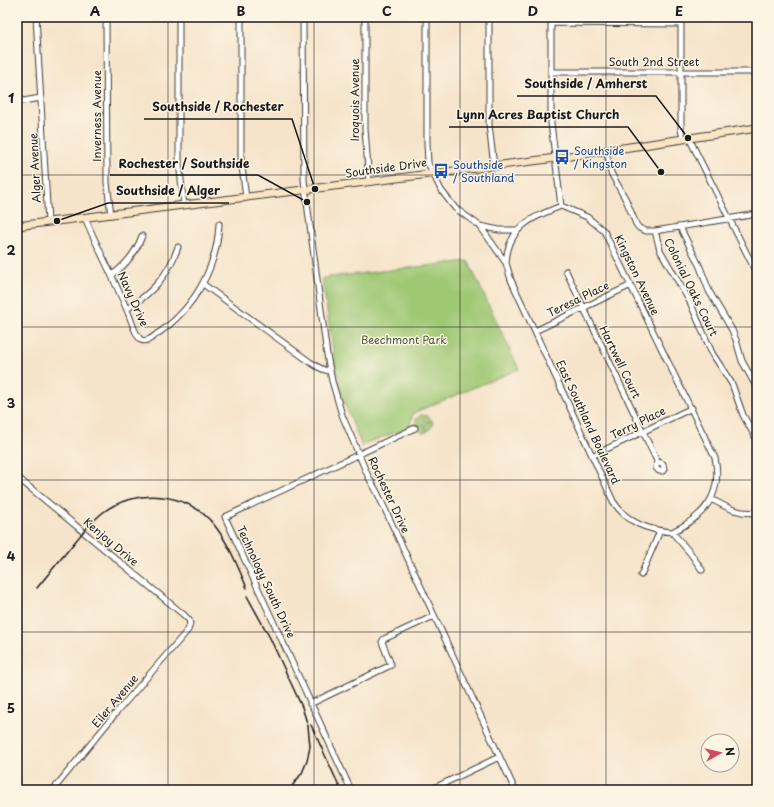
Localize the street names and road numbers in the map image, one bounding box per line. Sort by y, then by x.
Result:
street label: South 2nd Street [609,53,700,70]
street label: Iroquois Avenue [346,58,363,142]
street label: Inverness Avenue [88,70,105,162]
street label: Alger Avenue [24,133,45,204]
street label: Southside Drive [344,153,428,182]
street label: Kingston Avenue [611,232,664,318]
street label: Colonial Oaks Court [660,235,723,339]
street label: Navy Drive [114,268,153,329]
street label: Teresa Place [544,276,612,321]
street label: Hartwell Court [595,322,646,402]
street label: East Southland Boulevard [552,357,625,487]
street label: Terry Place [607,402,669,443]
street label: Rochester Drive [364,454,415,536]
street label: Kenjoy Drive [80,513,143,570]
street label: Technology South Drive [233,523,300,641]
street label: Eiler Avenue [87,670,142,731]

